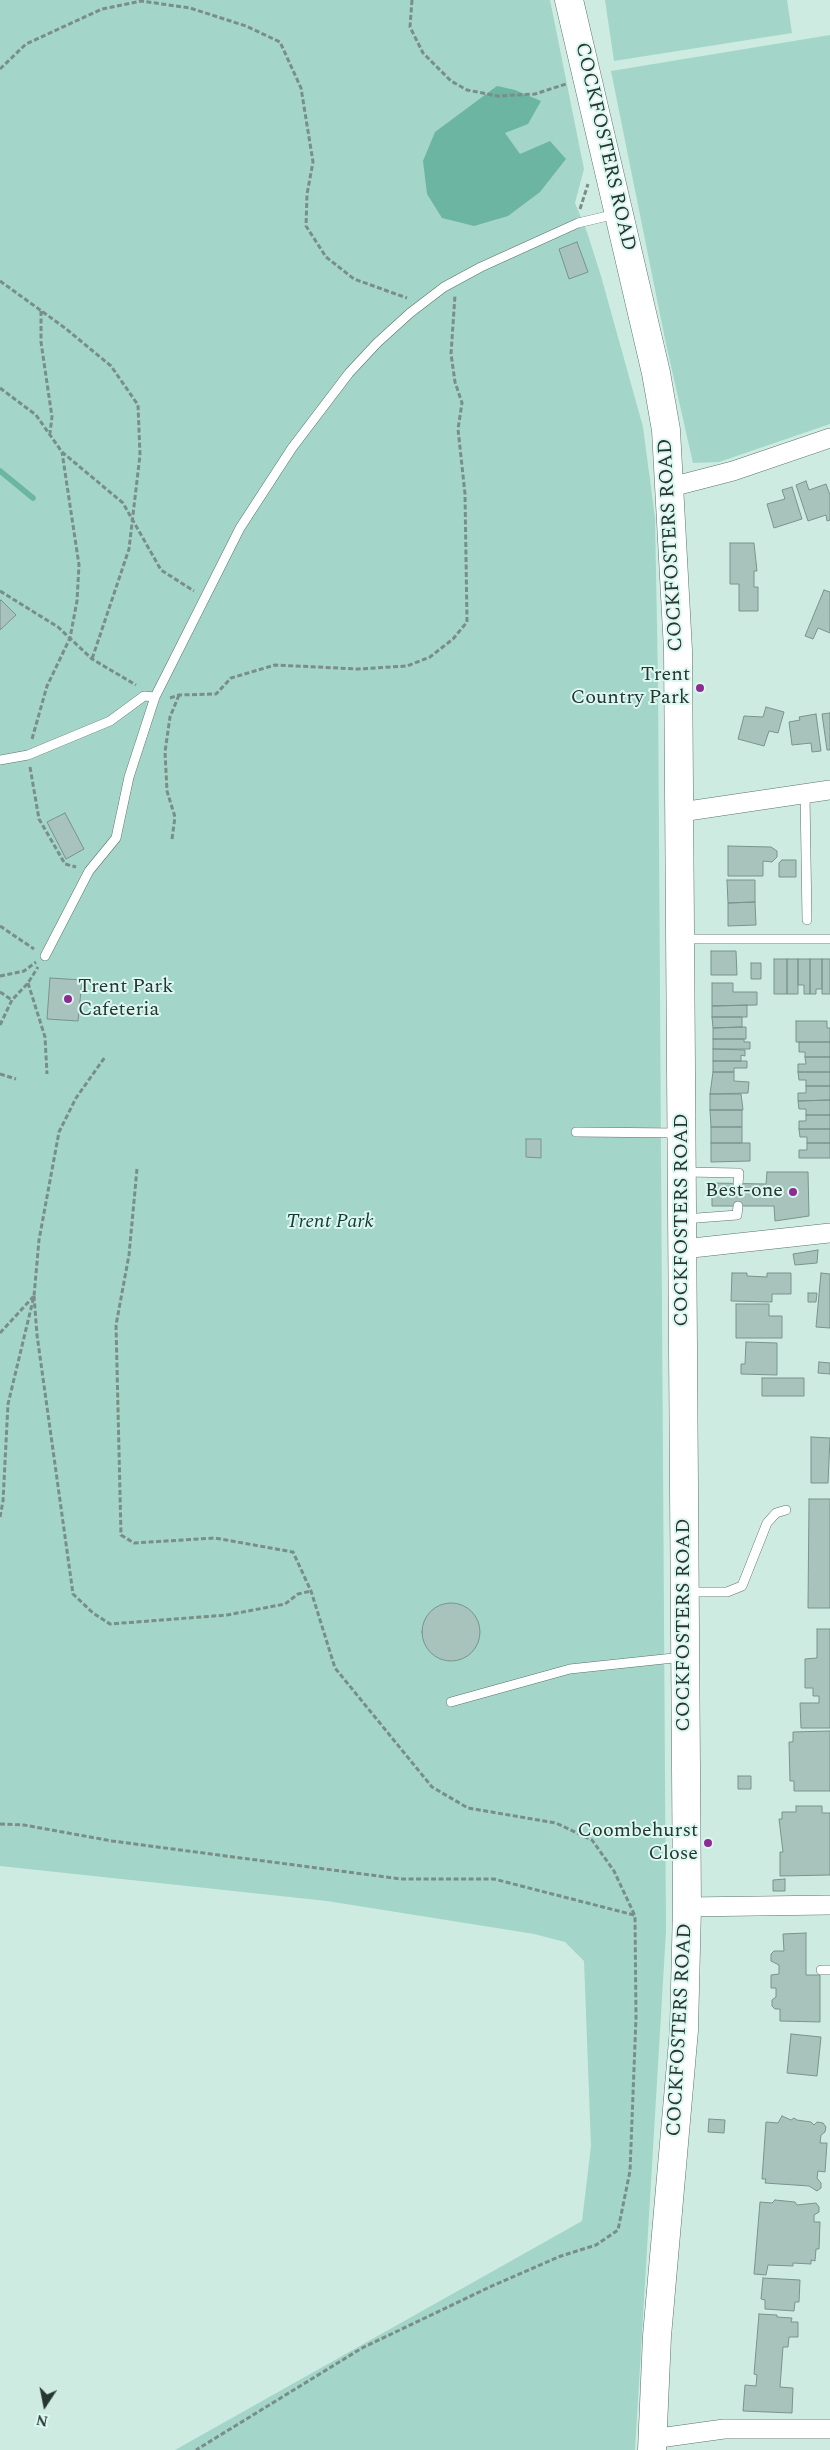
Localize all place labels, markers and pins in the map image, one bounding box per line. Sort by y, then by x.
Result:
place label: Trent Country Park [571,664,690,711]
marker: Trent Country Park [694,682,706,694]
place label: Trent Park Cafeteria [78,976,173,1023]
marker: Trent Park Cafeteria [62,993,74,1005]
place label: Best-one [705,1180,783,1204]
marker: Best-one [787,1186,799,1198]
place label: Coombehurst Close [577,1820,698,1867]
marker: Coombehurst Close [702,1837,714,1849]

